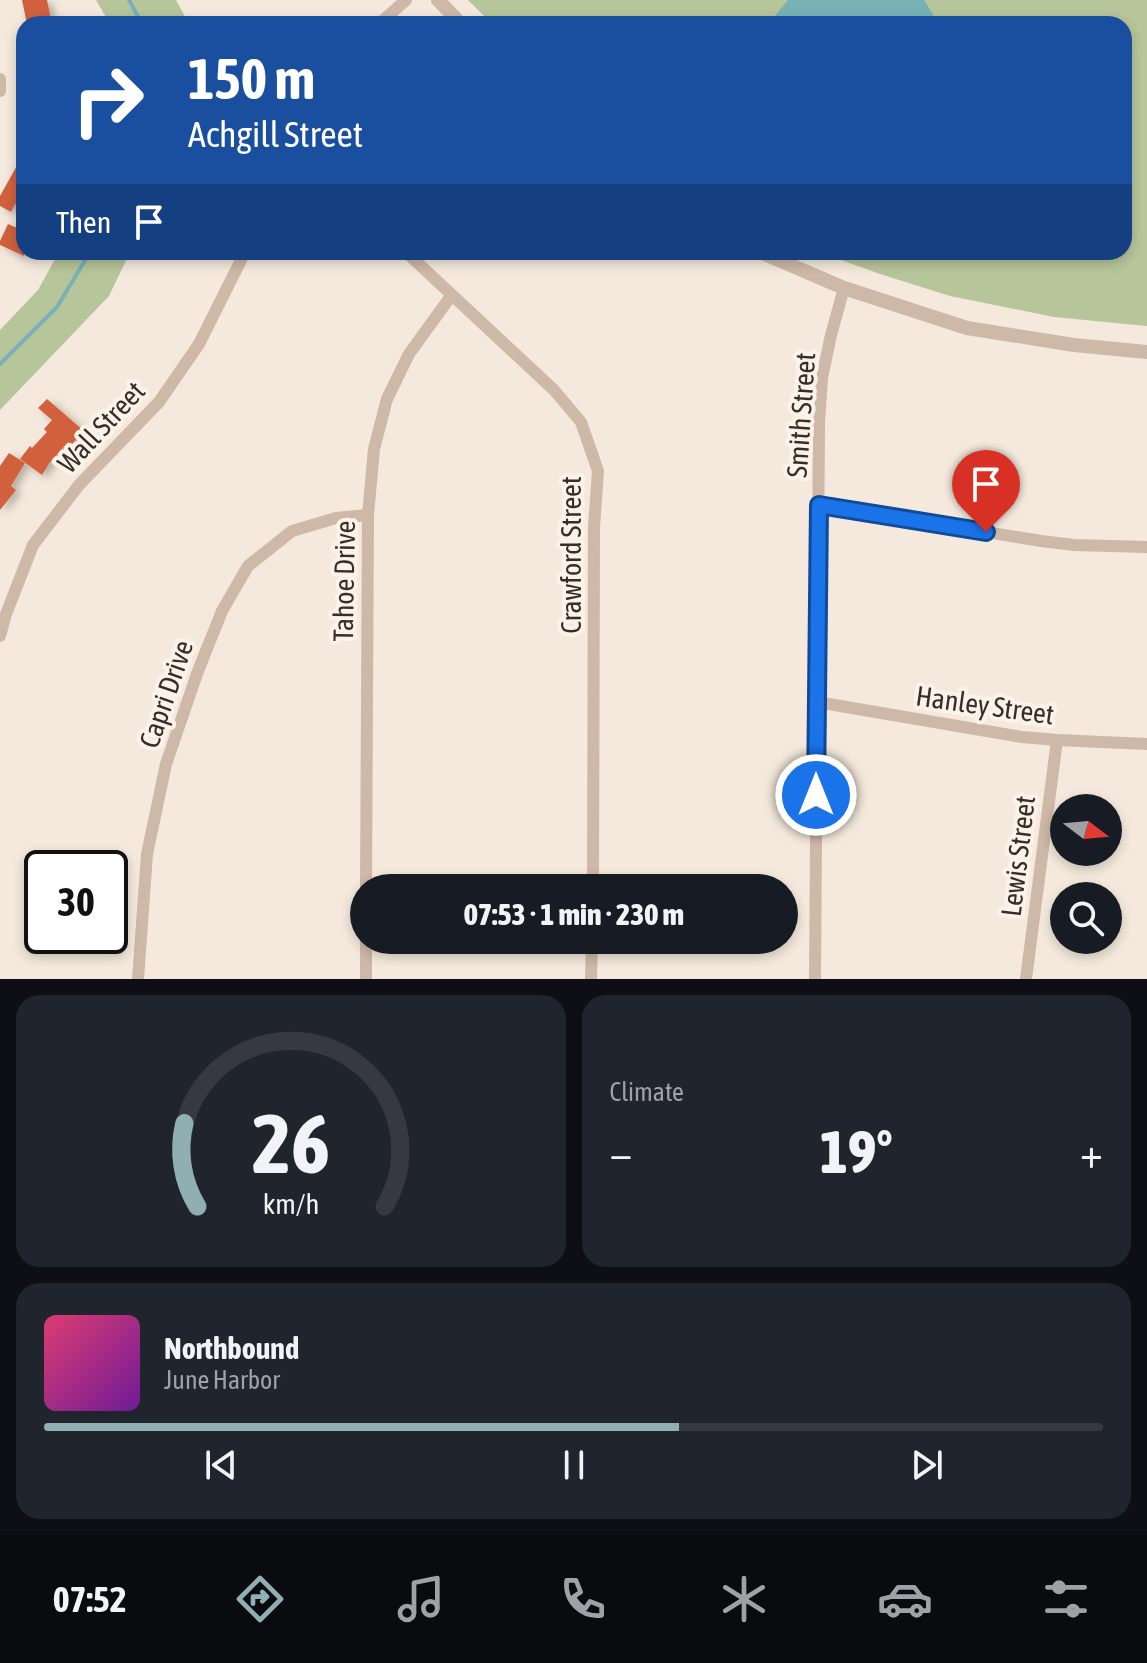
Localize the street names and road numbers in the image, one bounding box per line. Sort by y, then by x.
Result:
street label: Smith Street [781,351,821,479]
street label: Wall Street [51,375,151,479]
street label: Crawford Street [555,476,587,634]
street label: Tahoe Drive [327,520,361,642]
street label: Capri Drive [133,636,199,752]
street label: Hanley Street [914,679,1056,731]
street label: Lewis Street [995,794,1041,918]

